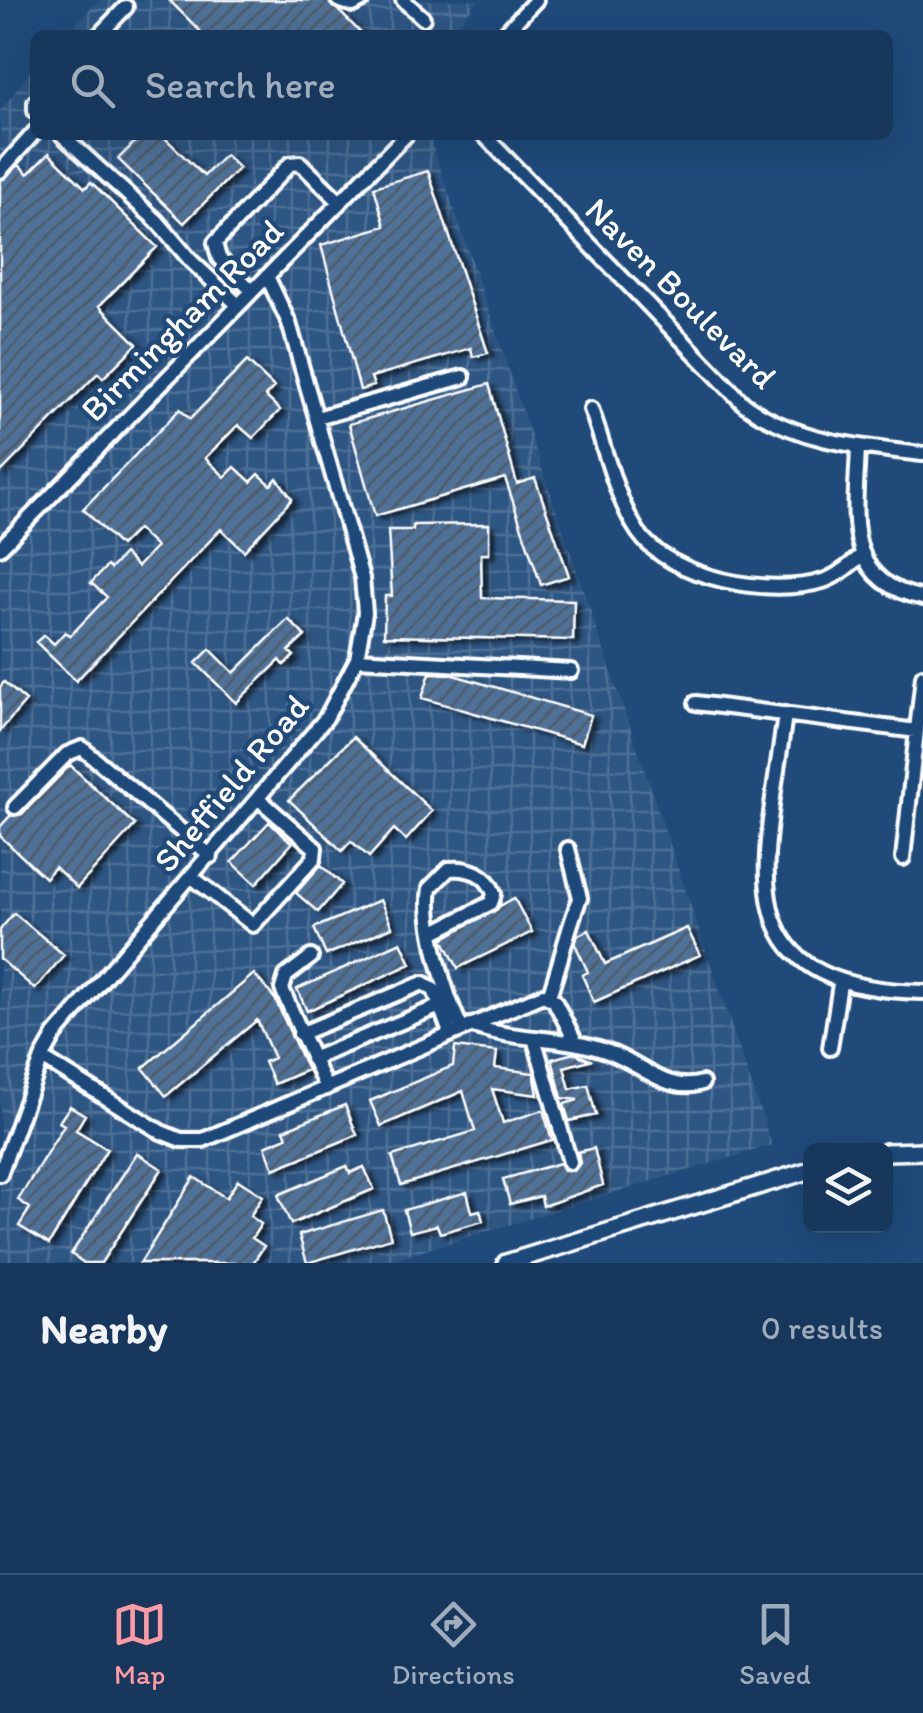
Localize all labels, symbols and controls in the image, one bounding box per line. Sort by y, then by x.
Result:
search box [30,30,893,140]
icon: search [65,58,120,113]
text: Search here [145,62,336,108]
street label: Naven Boulevard [577,189,785,397]
street label: Birmingham Road [72,210,292,430]
street label: Sheffield Road [144,685,318,881]
map controls [803,1143,893,1233]
button: layers [803,1143,893,1233]
text: Nearby [40,1303,167,1354]
text: 0 results [761,1309,883,1347]
tab: Map [112,1597,167,1691]
tab: Directions [392,1597,515,1691]
tab: Saved [739,1597,811,1691]

